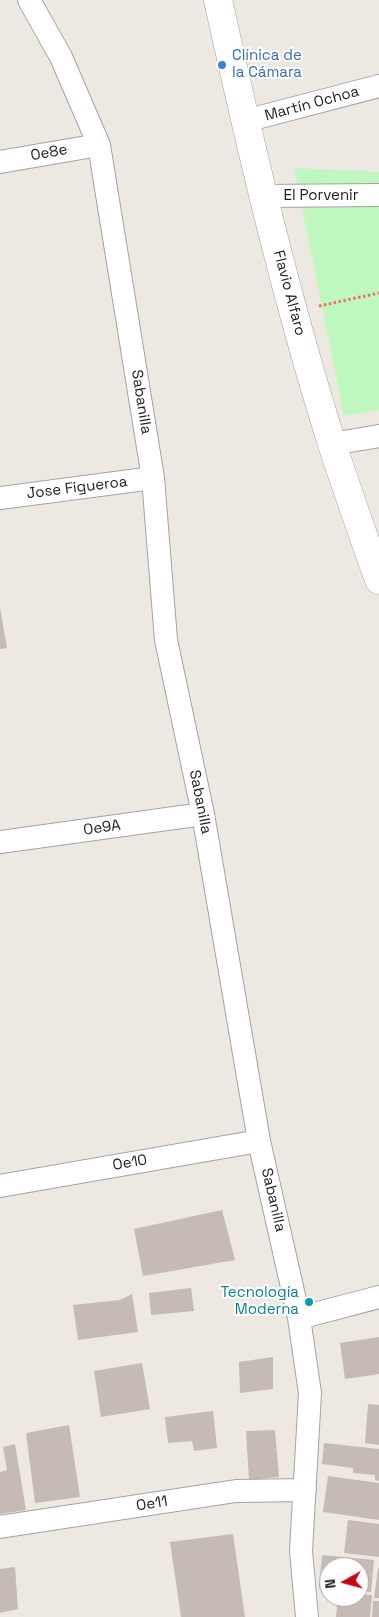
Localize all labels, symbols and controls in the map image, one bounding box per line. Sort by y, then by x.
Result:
place label: Clínica de la Cámara [232,47,302,82]
marker: Clínica de la Cámara [216,59,228,71]
street label: Martín Ochoa [263,83,361,125]
street label: Oe8e [29,141,69,165]
street label: El Porvenir [284,187,358,205]
street label: Flavio Alfaro [269,248,309,338]
street label: Sabanilla [127,369,155,435]
street label: Jose Figueroa [26,473,128,503]
street label: Sabanilla [185,768,215,836]
street label: Oe9A [82,816,122,840]
street label: Oe10 [111,1151,149,1175]
street label: Sabanilla [257,1166,289,1234]
place label: Tecnología Moderna [220,1284,299,1319]
marker: Tecnología Moderna [303,1296,315,1308]
street label: Oe11 [135,1493,169,1515]
north arrow [319,1557,369,1607]
text: N [321,1578,340,1589]

